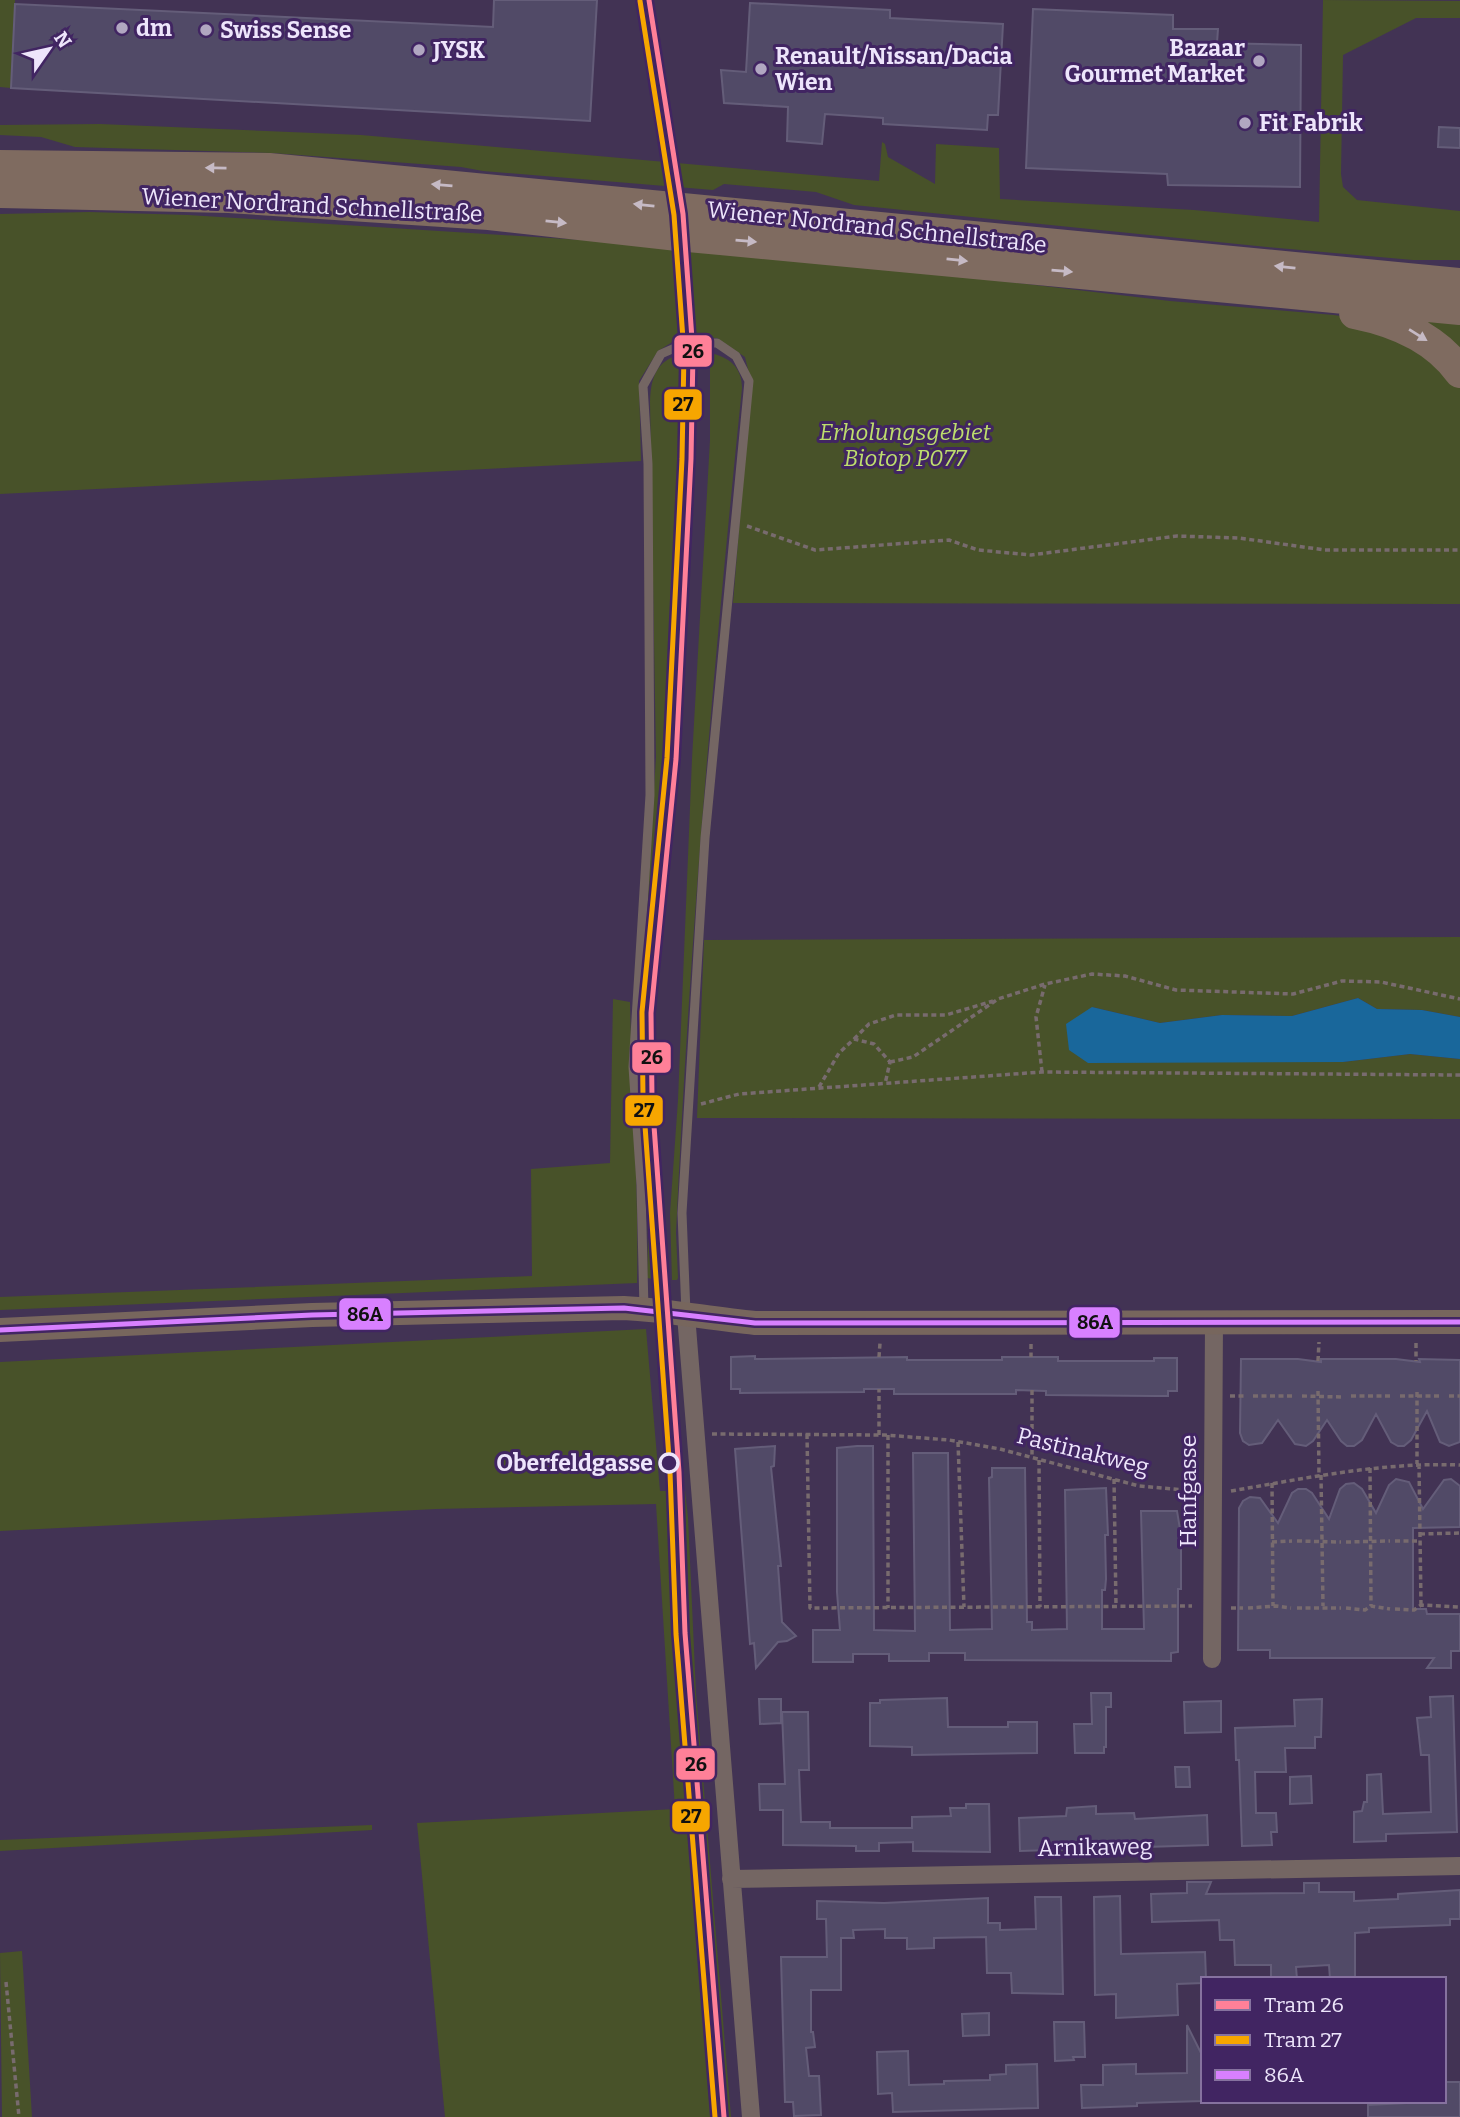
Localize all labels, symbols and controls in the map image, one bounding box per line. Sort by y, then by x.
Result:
north arrow [14,14,84,84]
place label: dm [136,14,172,42]
place label: Swiss Sense [220,16,352,44]
marker: dm [114,20,130,36]
marker: Swiss Sense [198,22,214,38]
text: N [49,27,76,53]
place label: Bazaar Gourmet Market [1064,34,1245,88]
place label: JYSK [431,36,486,64]
marker: JYSK [411,42,427,58]
place label: Renault/Nissan/Dacia Wien [775,42,1012,96]
marker: Bazaar Gourmet Market [1251,53,1267,69]
marker: Renault/Nissan/Dacia Wien [753,61,769,77]
place label: Fit Fabrik [1259,109,1363,137]
marker: Fit Fabrik [1237,115,1253,131]
one-way arrow [205,162,227,174]
one-way arrow [431,179,453,190]
street label: Wiener Nordrand Schnellstraße [141,182,483,228]
street label: Wiener Nordrand Schnellstraße [706,195,1048,259]
one-way arrow [633,199,655,210]
one-way arrow [546,216,568,227]
one-way arrow [736,236,758,247]
one-way arrow [946,255,968,266]
one-way arrow [1274,261,1296,272]
one-way arrow [1051,266,1073,277]
one-way arrow [1408,329,1427,342]
line badge: 26 [673,334,713,368]
text: 26 [682,340,704,363]
line badge: 27 [663,388,703,421]
text: 27 [673,393,693,416]
park label: Erholungsgebiet Biotop P077 [819,418,992,472]
line badge: 26 [631,1041,672,1074]
text: 26 [641,1046,663,1069]
line badge: 27 [624,1094,664,1127]
text: 27 [634,1099,654,1122]
line badge: 86A [338,1297,392,1331]
text: 86A [347,1303,384,1326]
line badge: 86A [1068,1306,1121,1339]
text: 86A [1077,1311,1114,1334]
street label: Pastinakweg [1014,1421,1152,1481]
street label: Hanfgasse [1174,1435,1202,1547]
place label: Oberfeldgasse [496,1449,653,1477]
marker: Oberfeldgasse [659,1453,679,1473]
line badge: 26 [675,1747,716,1781]
text: 26 [685,1753,707,1776]
line badge: 27 [671,1800,711,1833]
text: 27 [681,1805,701,1828]
street label: Arnikaweg [1037,1832,1153,1862]
legend [1201,1977,1446,2103]
text: Tram 26 [1264,1992,1344,2018]
text: Tram 27 [1264,2027,1342,2053]
text: 86A [1264,2062,1304,2088]

